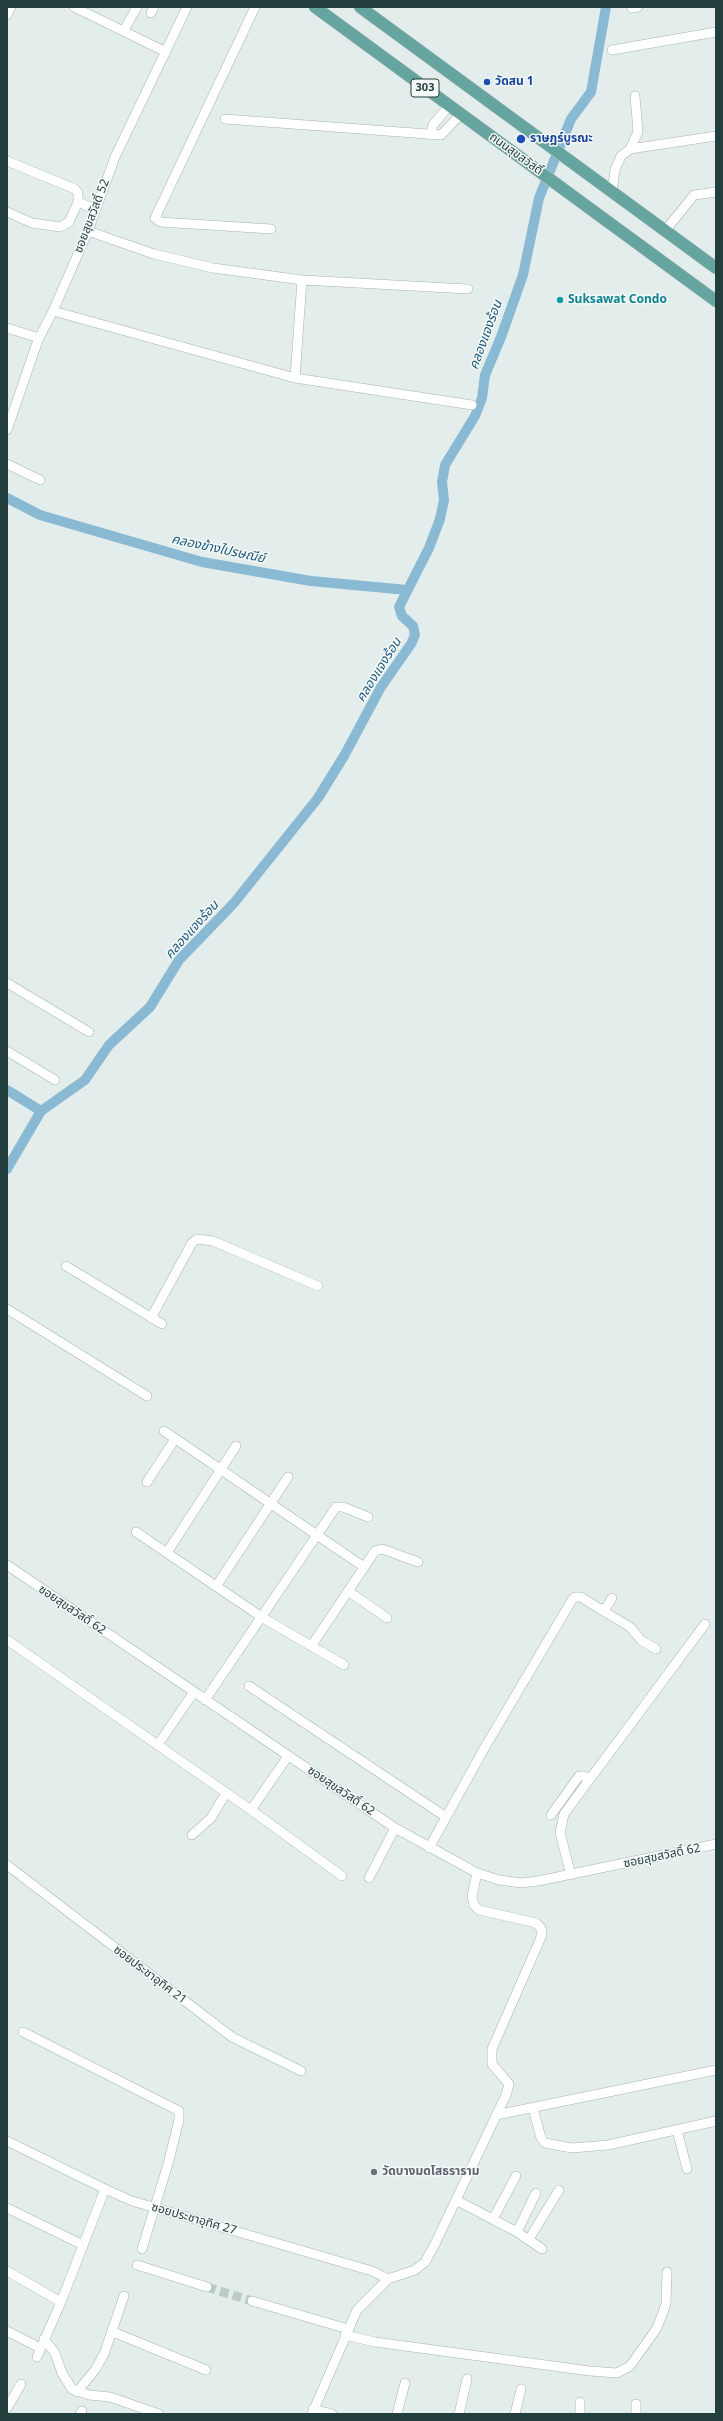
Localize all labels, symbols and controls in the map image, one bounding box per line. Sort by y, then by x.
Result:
place label: วัดสน 1 [495,75,534,89]
marker: วัดสน 1 [482,77,492,87]
road number: 303 [411,79,439,97]
street label: ถนนสุขสวัสดิ์ [487,130,545,178]
place label: ราษฎร์บูรณะ [530,132,593,146]
marker: ราษฎร์บูรณะ [515,133,527,145]
street label: ซอยสุขสวัสดิ์ 52 [71,177,113,255]
place label: Suksawat Condo [568,293,667,307]
marker: Suksawat Condo [555,295,565,305]
water label: คลองแจงร้อน [466,298,506,372]
water label: คลองข้างไปรษณีย์ [170,531,266,567]
water label: คลองแจงร้อน [353,635,405,705]
water label: คลองแจงร้อน [162,898,222,962]
street label: ซอยสุขสวัสดิ์ 62 [36,1582,108,1638]
street label: ซอยสุขสวัสดิ์ 62 [305,1763,377,1819]
street label: ซอยสุขสวัสดิ์ 62 [622,1841,702,1871]
street label: ซอยประชาอุทิศ 21 [111,1943,189,2007]
place label: วัดบางมดโสธราราม [382,2165,480,2179]
marker: วัดบางมดโสธราราม [369,2167,379,2177]
street label: ซอยประชาอุทิศ 27 [150,2200,238,2238]

